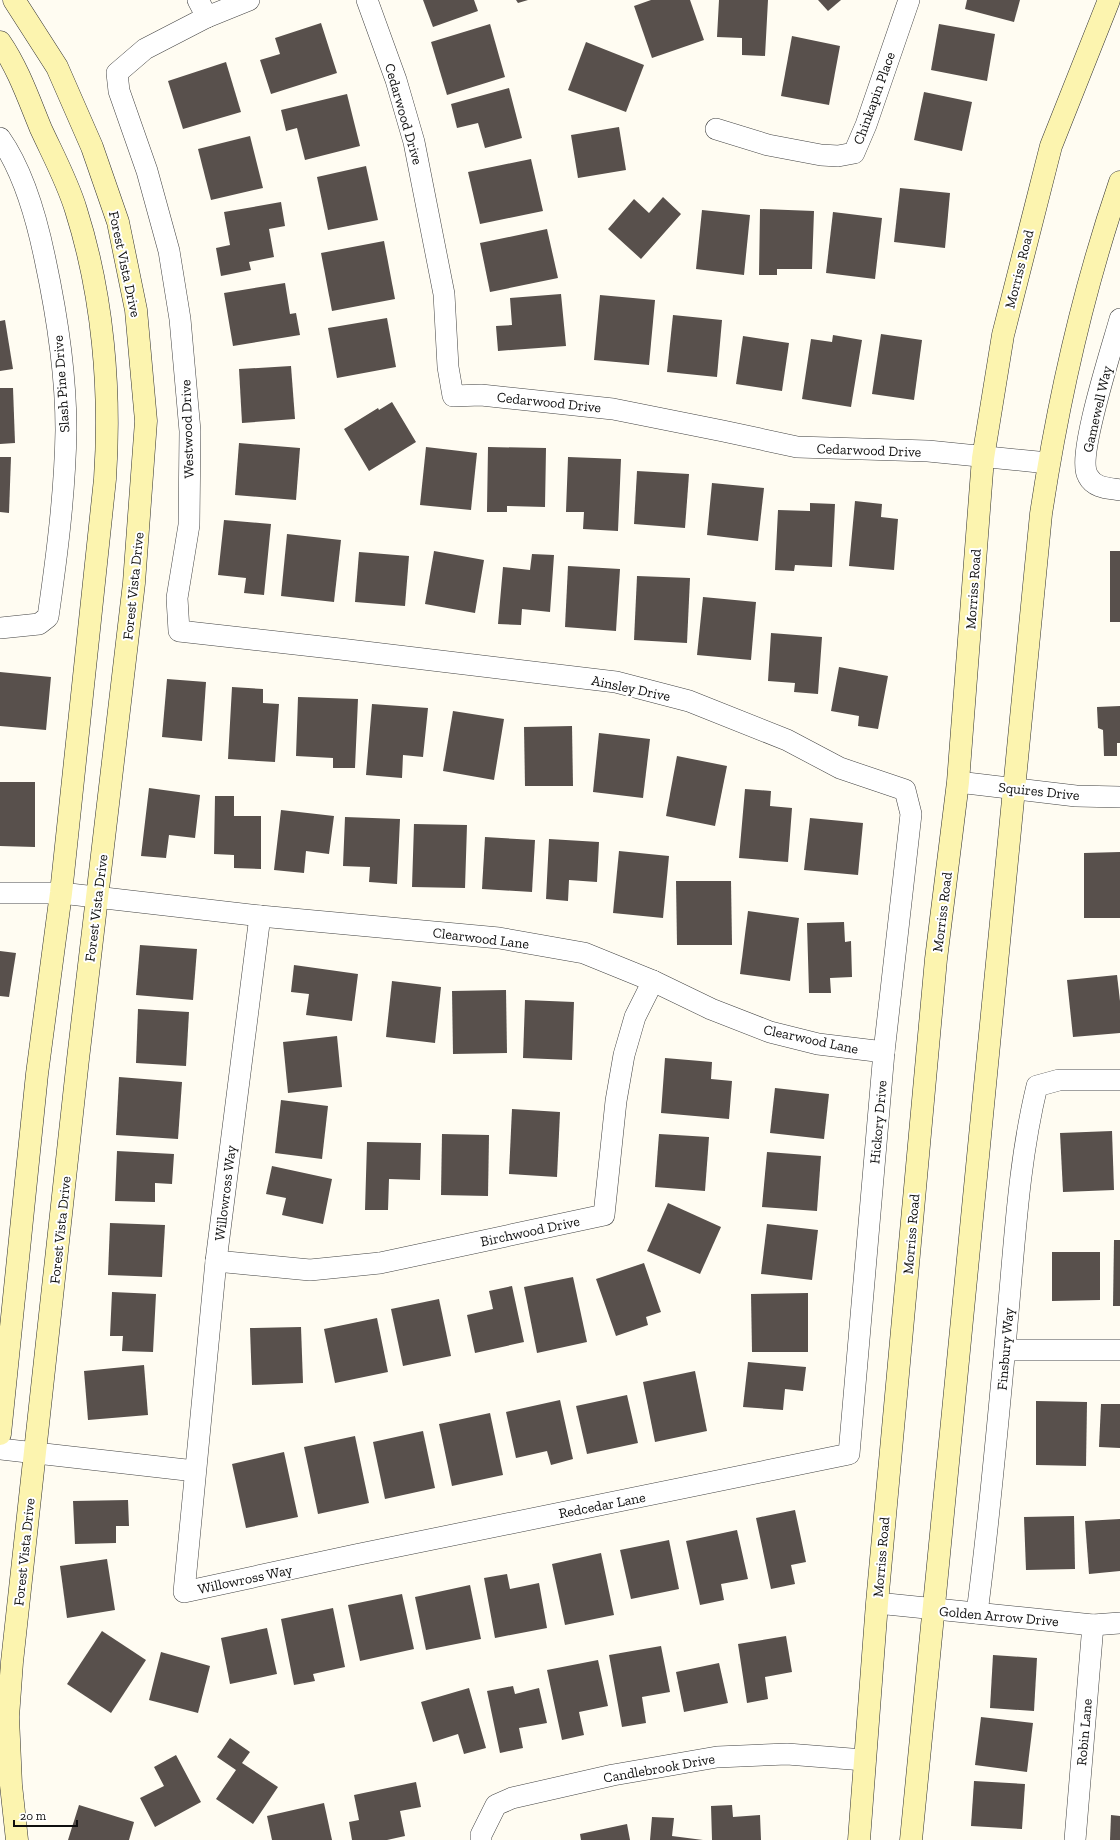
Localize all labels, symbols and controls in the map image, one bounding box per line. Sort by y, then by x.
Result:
street label: Chinkapin Place [850,49,899,147]
street label: Cedarwood Drive [381,61,426,167]
street label: Forest Vista Drive [105,209,144,319]
street label: Morriss Road [1002,228,1038,310]
street label: Slash Pine Drive [50,334,73,433]
street label: Gamewell Way [1079,363,1116,454]
street label: Westwood Drive [177,379,198,479]
street label: Cedarwood Drive [496,389,602,416]
street label: Cedarwood Drive [816,440,922,461]
street label: Forest Vista Drive [119,531,148,641]
street label: Morriss Road [962,548,985,630]
street label: Ainsley Drive [590,672,672,705]
street label: Squires Drive [998,779,1081,804]
street label: Forest Vista Drive [81,853,112,963]
street label: Morriss Road [929,871,956,953]
street label: Clearwood Lane [432,924,530,953]
street label: Clearwood Lane [762,1021,860,1058]
street label: Hickory Drive [866,1079,891,1165]
street label: Willowross Way [211,1144,240,1242]
street label: Forest Vista Drive [46,1175,75,1285]
street label: Morriss Road [900,1193,923,1275]
street label: Birchwood Drive [479,1213,582,1250]
street label: Finsbury Way [993,1306,1018,1391]
street label: Redcedar Lane [557,1489,647,1522]
street label: Forest Vista Drive [10,1497,39,1607]
street label: Morriss Road [870,1516,893,1598]
street label: Willowross Way [196,1561,295,1598]
street label: Golden Arrow Drive [938,1603,1060,1630]
street label: Robin Lane [1073,1697,1096,1766]
street label: Candlebrook Drive [602,1750,717,1787]
scale bar [14,1802,77,1828]
text: 20 m [20,1809,47,1823]

